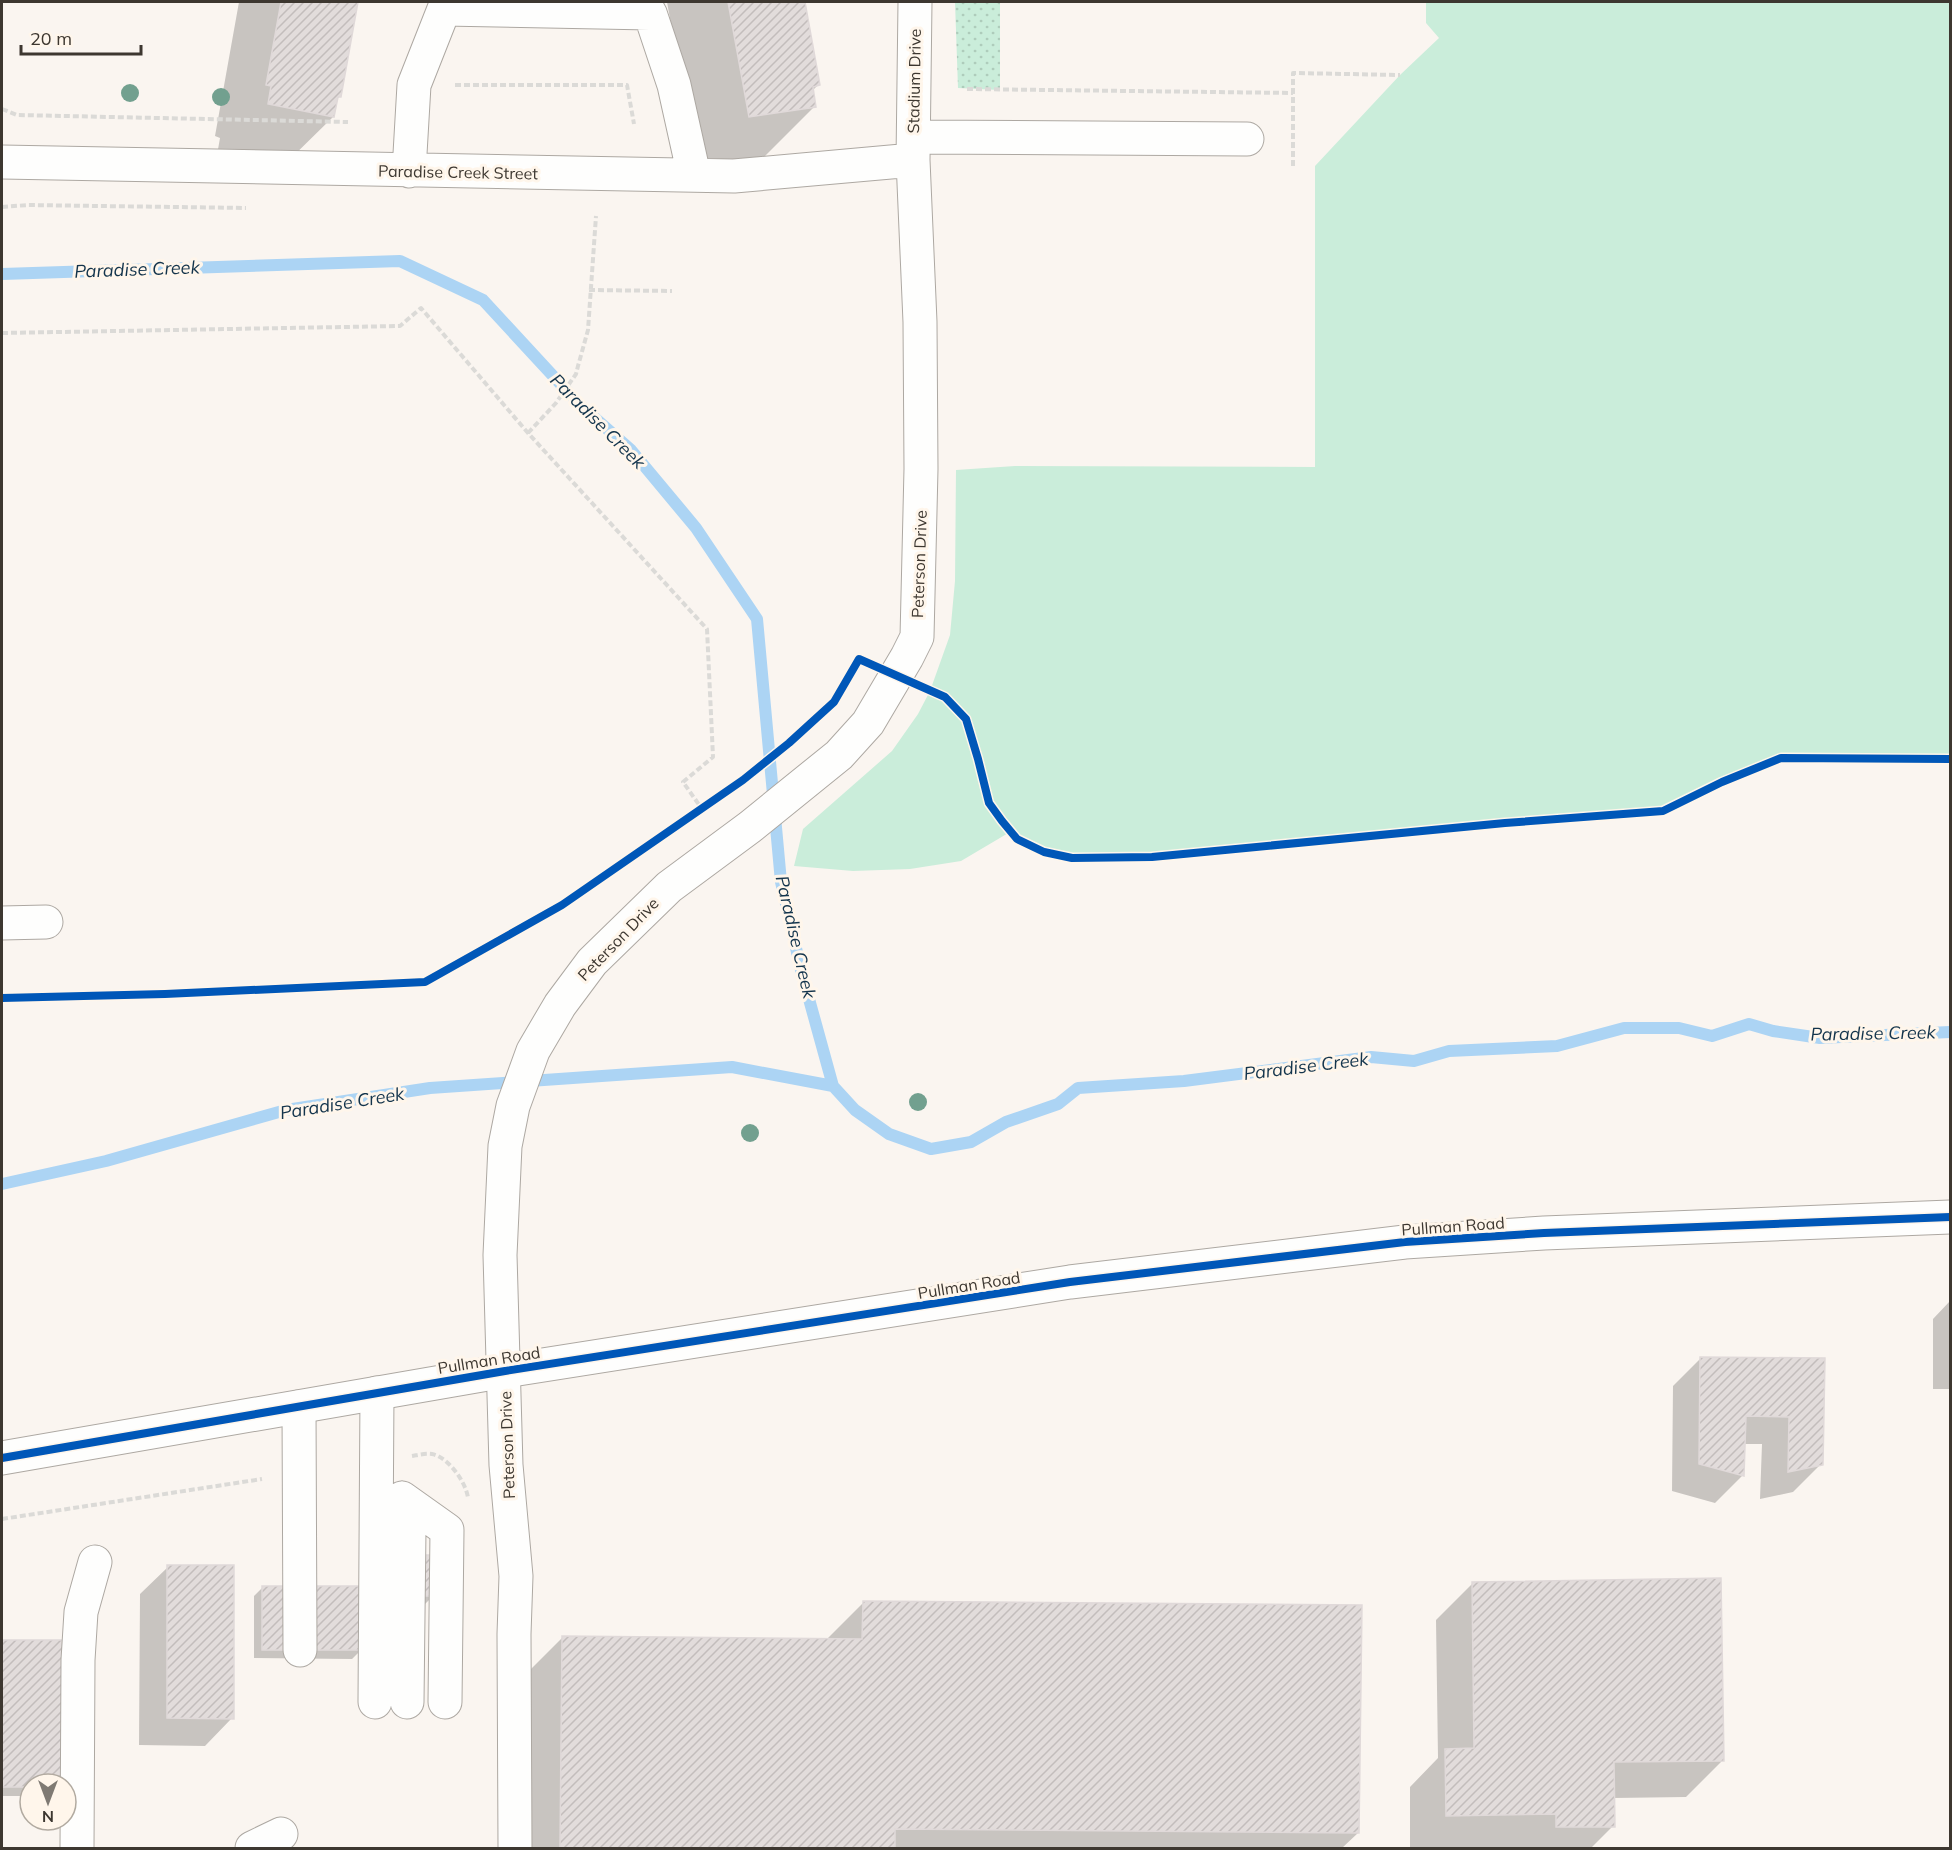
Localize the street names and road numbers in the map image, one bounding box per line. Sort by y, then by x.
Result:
street label: Stadium Drive [903,29,925,133]
street label: Paradise Creek Street [378,161,539,183]
street label: Peterson Drive [907,510,931,618]
street label: Peterson Drive [573,893,663,985]
street label: Pullman Road [1401,1212,1505,1240]
street label: Pullman Road [916,1267,1022,1303]
street label: Pullman Road [436,1342,542,1378]
street label: Peterson Drive [495,1391,519,1499]

